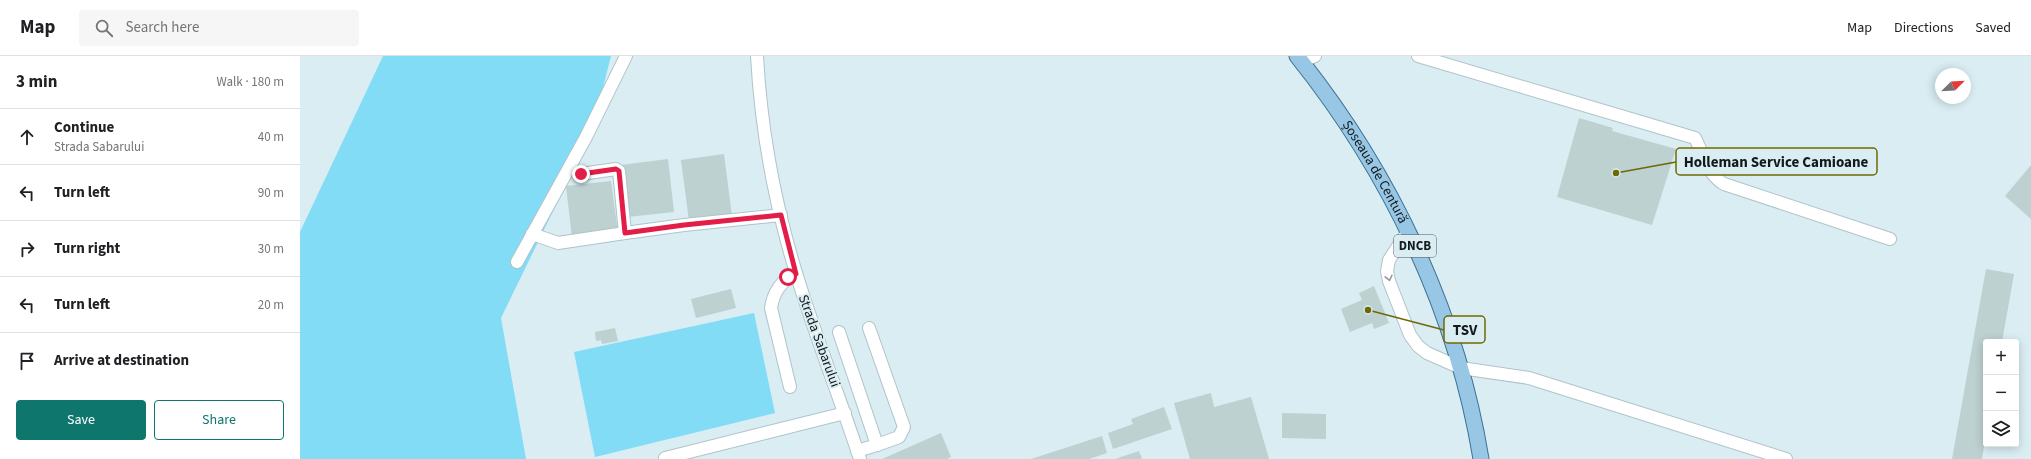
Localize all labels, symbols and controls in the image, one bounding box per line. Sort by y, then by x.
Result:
search box [79,10,359,46]
text: Map [20,14,55,41]
icon: search [93,17,115,39]
text: Search here [125,17,199,38]
text: Map [1847,18,1872,38]
text: Directions [1894,18,1953,38]
text: Saved [1975,18,2011,38]
north arrow [1935,68,1971,104]
text: 3 min [16,70,57,94]
text: Walk · 180 m [216,73,284,91]
street label: Șoseaua de Centură [1337,116,1413,227]
text: Continue [54,117,114,138]
icon: ahead [16,126,38,148]
text: 40 m [258,128,284,146]
text: Strada Sabarului [54,138,144,156]
callout: Holleman Service Camioane [1676,148,1877,175]
text: Holleman Service Camioane [1684,152,1869,173]
route end [572,165,590,183]
icon: left [16,182,38,204]
text: Turn left [54,182,110,203]
text: 90 m [258,184,284,202]
road number: DNCB [1394,235,1436,257]
icon: right [16,238,38,260]
text: Turn right [54,238,120,259]
text: 30 m [258,240,284,258]
route start [779,268,797,286]
one-way arrow [1385,275,1393,281]
street label: Strada Sabarului [793,292,845,390]
icon: left [16,294,38,316]
text: Turn left [54,294,110,315]
text: 20 m [258,296,284,314]
callout: TSV [1444,316,1485,343]
text: TSV [1453,320,1478,341]
map controls [1983,339,2019,447]
button: + [1983,339,2019,375]
icon: arrive [16,350,38,372]
text: Arrive at destination [54,350,189,371]
button: − [1983,375,2019,411]
button: Save [16,400,146,440]
button: Share [154,400,284,440]
button: layers [1983,411,2019,447]

